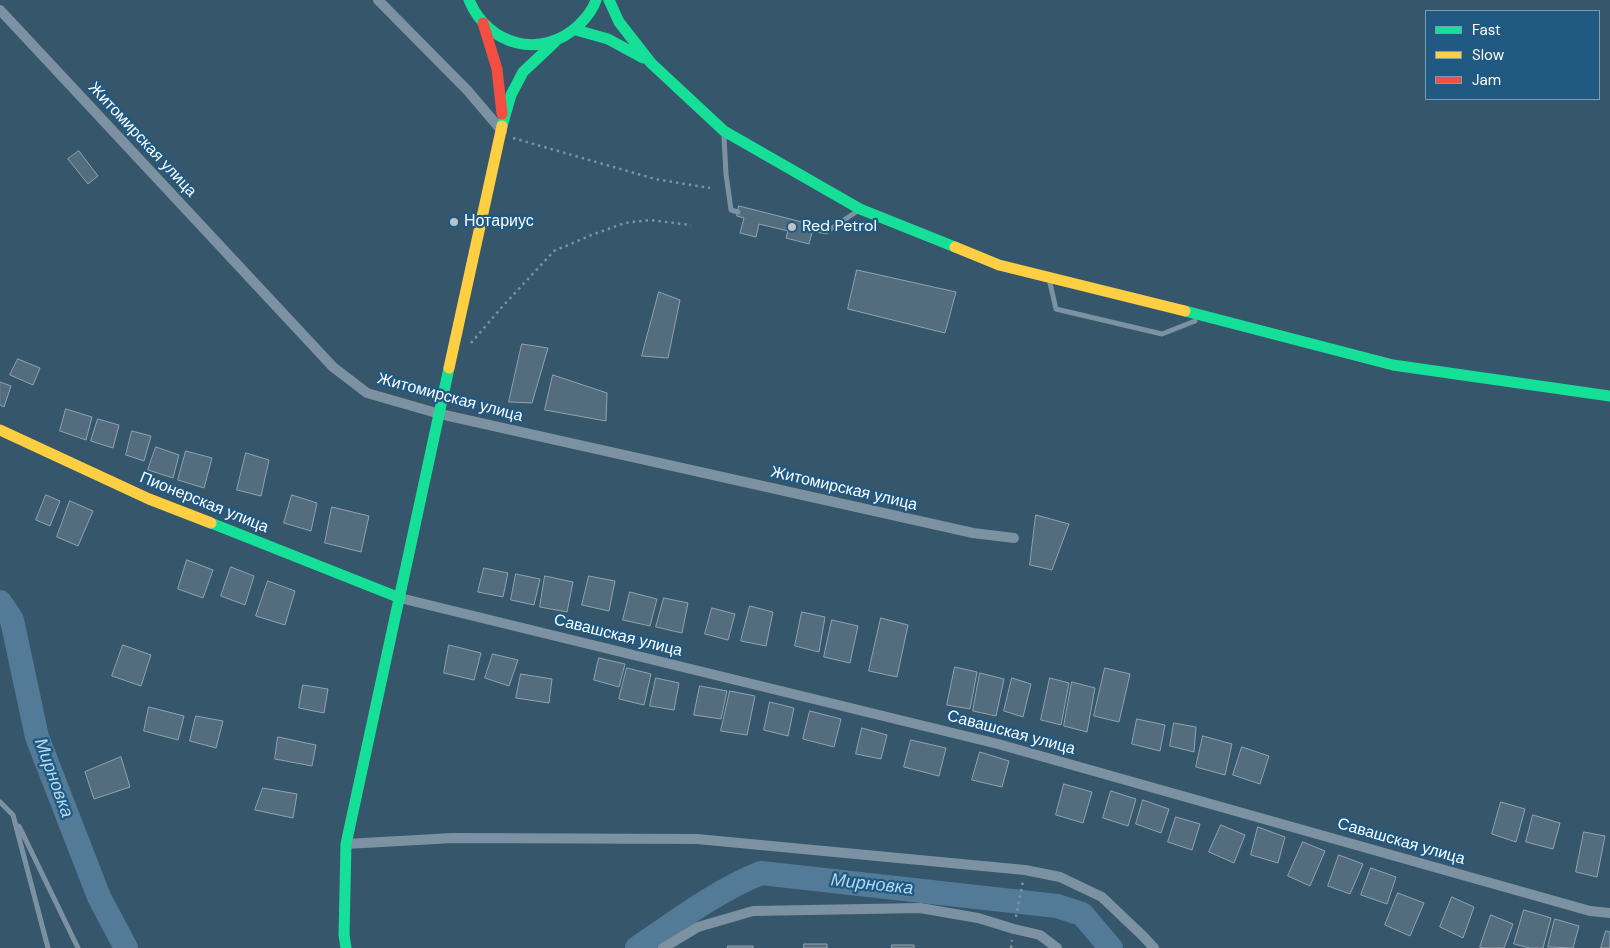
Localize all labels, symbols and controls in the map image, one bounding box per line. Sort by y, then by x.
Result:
legend [1425,10,1600,100]
text: Fast [1472,20,1501,40]
text: Slow [1472,45,1504,65]
text: Jam [1472,70,1501,90]
street label: Житомирская улица [84,79,200,201]
place label: Нотариус [464,212,534,232]
marker: Нотариус [448,216,460,228]
place label: Red Petrol [802,217,877,237]
marker: Red Petrol [786,221,798,233]
street label: Житомирская улица [375,369,525,427]
street label: Житомирская улица [769,463,919,515]
street label: Пионерская улица [137,468,271,538]
street label: Савашская улица [552,611,684,661]
street label: Савашская улица [945,707,1077,759]
water label: Мирновка [29,735,77,821]
street label: Савашская улица [1335,815,1467,869]
water label: Мирновка [830,870,914,900]

